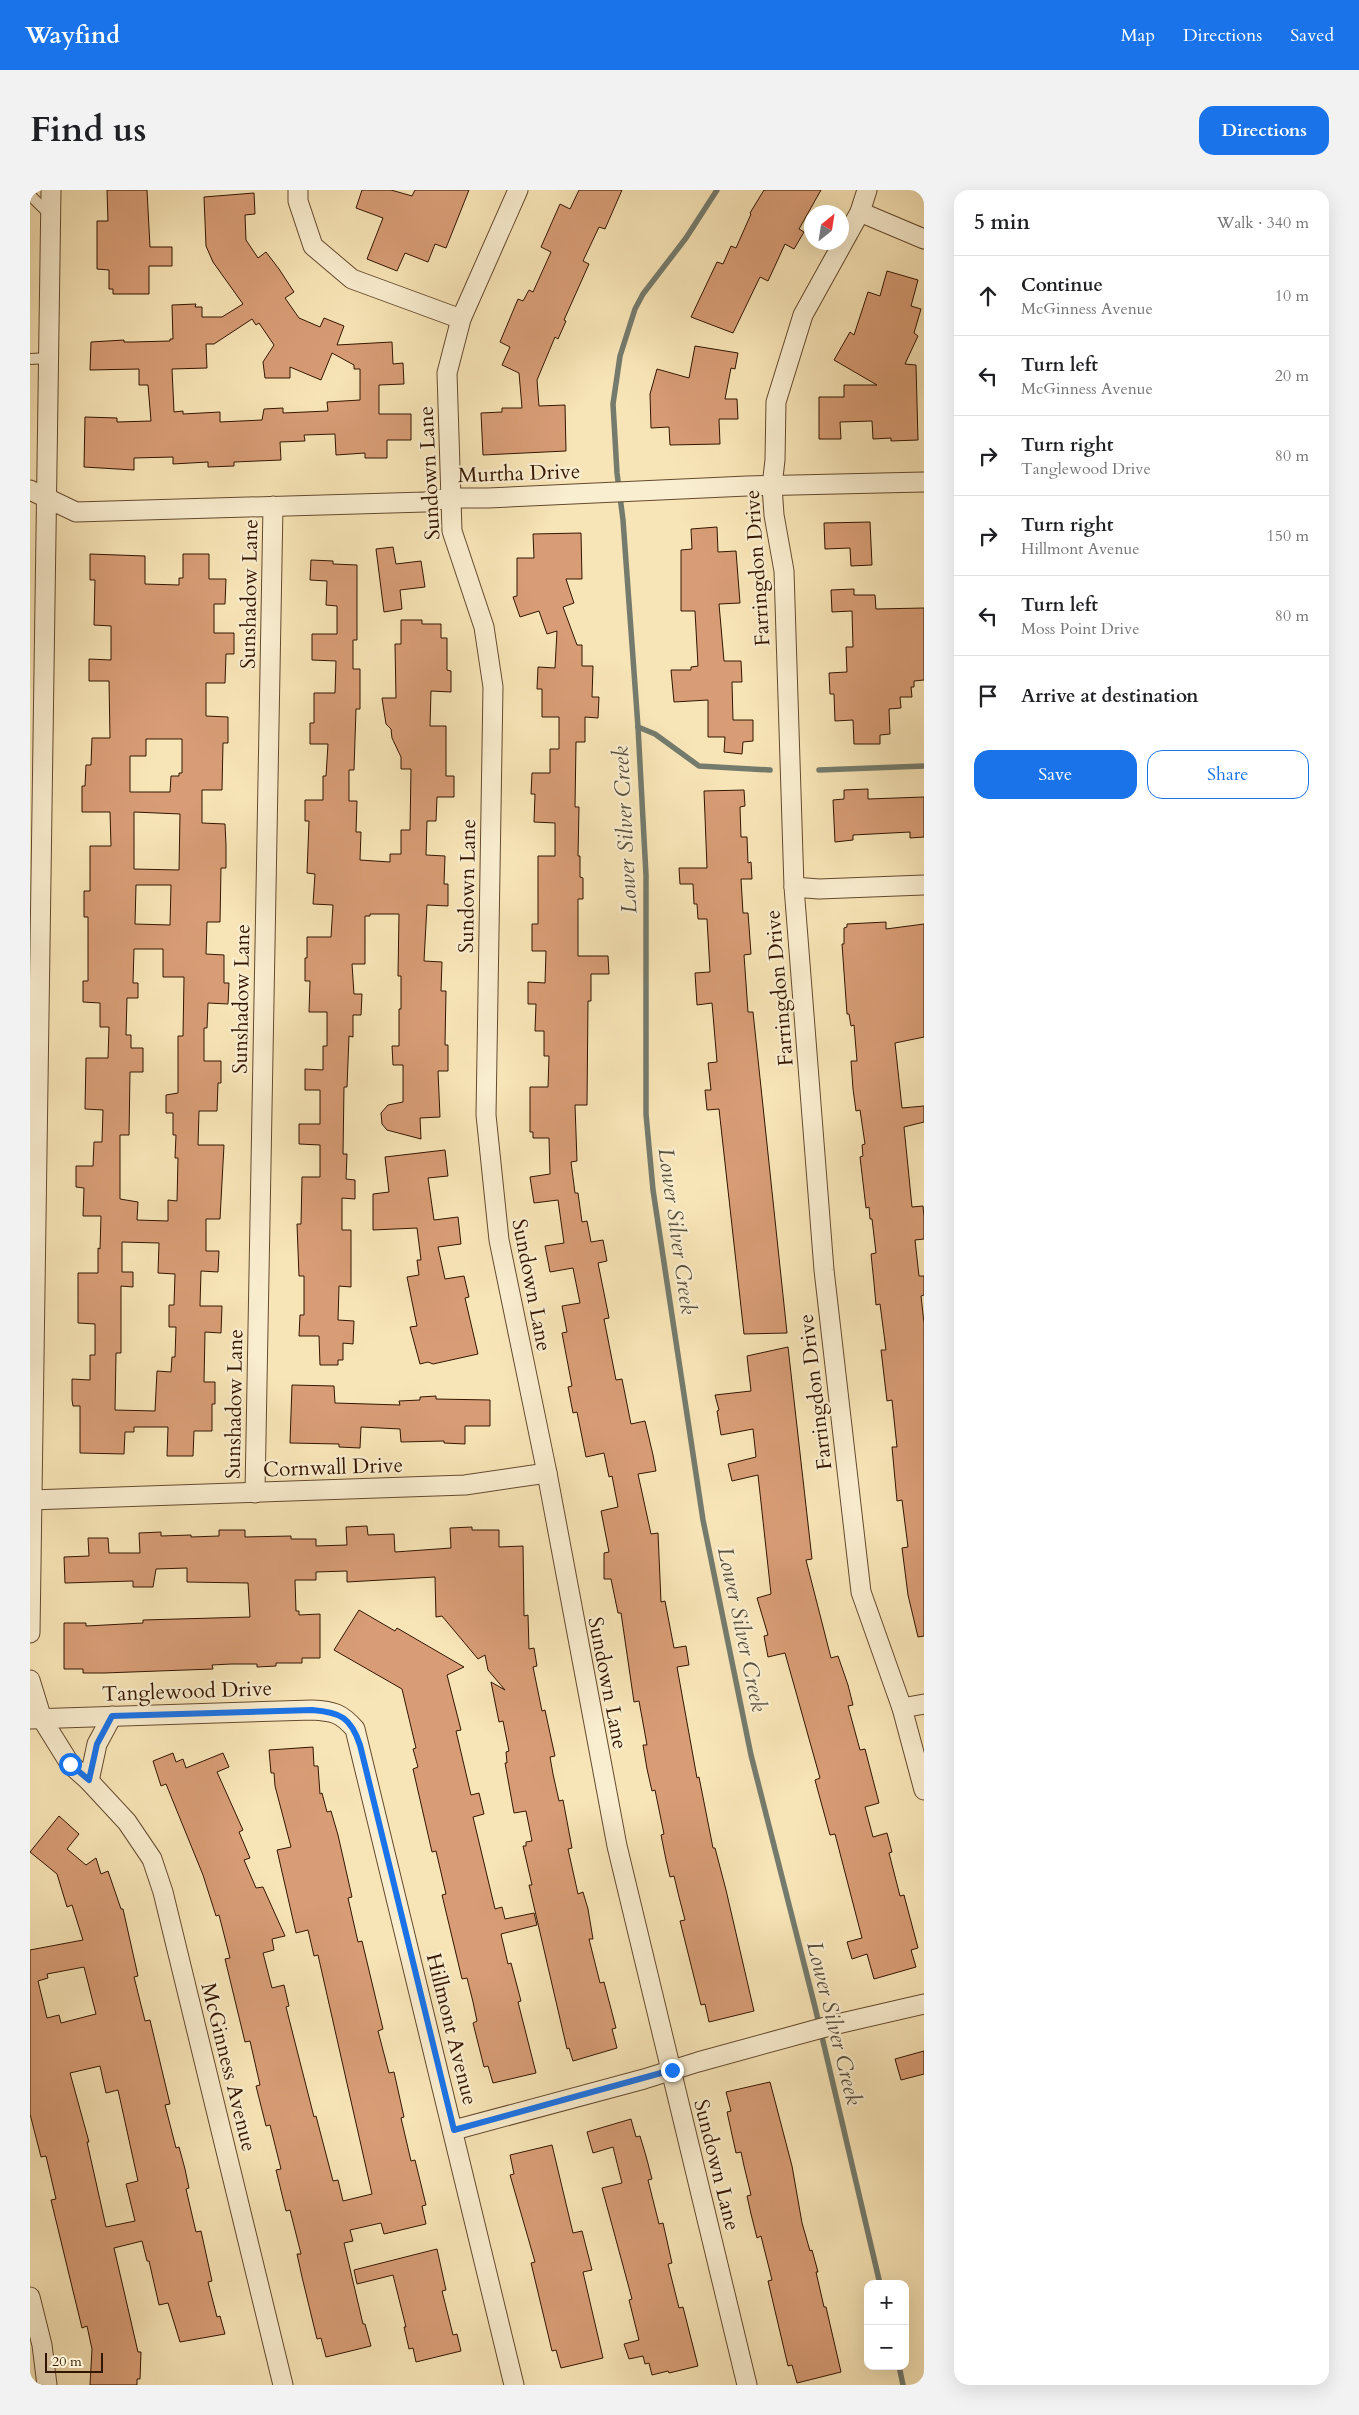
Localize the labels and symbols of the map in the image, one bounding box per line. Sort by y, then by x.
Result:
north arrow [804,205,849,250]
street label: Sundown Lane [412,405,447,541]
street label: Murtha Drive [457,457,581,490]
street label: Farringdon Drive [738,489,777,647]
street label: Sunshadow Lane [234,519,265,669]
water label: Lower Silver Creek [606,745,644,914]
street label: Sundown Lane [452,819,483,953]
street label: Farringdon Drive [758,909,801,1067]
street label: Sunshadow Lane [226,924,257,1074]
water label: Lower Silver Creek [650,1146,704,1316]
street label: Sundown Lane [504,1216,559,1354]
street label: Farringdon Drive [792,1312,839,1472]
street label: Sunshadow Lane [219,1329,250,1479]
street label: Cornwall Drive [263,1451,403,1484]
water label: Lower Silver Creek [710,1544,774,1714]
street label: Sundown Lane [580,1614,635,1752]
street label: Tanglewood Drive [101,1674,273,1709]
route start [59,1753,82,1776]
water label: Lower Silver Creek [799,1938,869,2108]
street label: Hillmont Avenue [419,1950,484,2108]
street label: McGinness Avenue [194,1980,264,2155]
route end [661,2059,684,2082]
street label: Sundown Lane [686,2097,747,2234]
scale bar [45,2350,102,2373]

